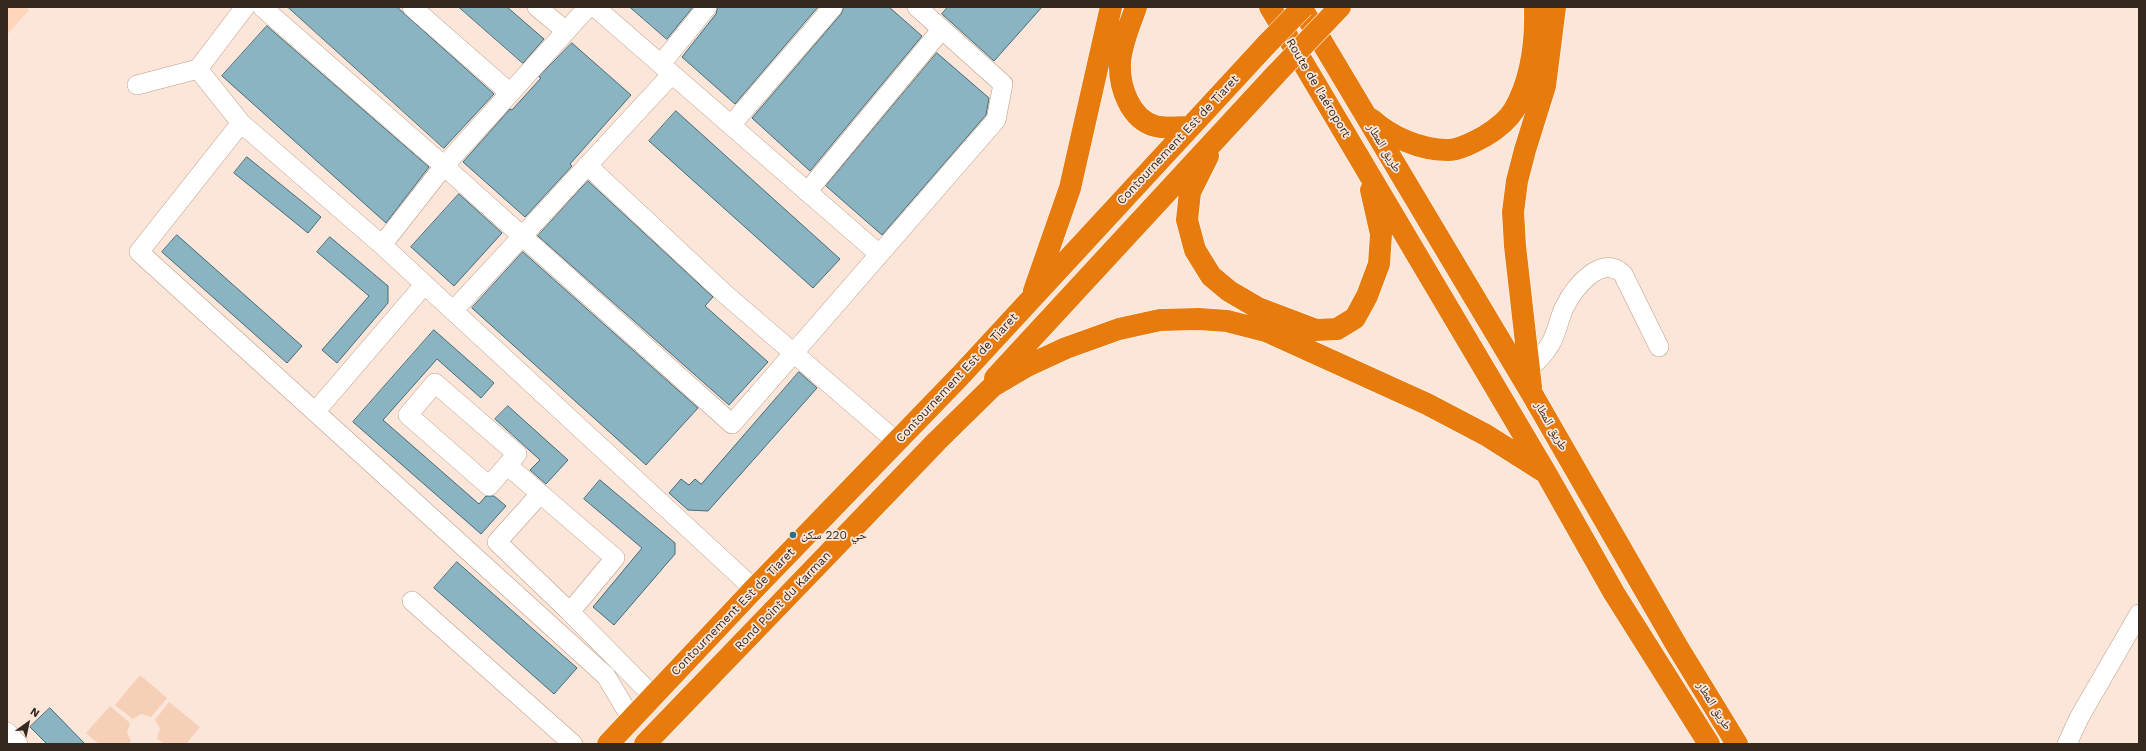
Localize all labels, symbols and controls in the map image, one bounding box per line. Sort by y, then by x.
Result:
street label: Route de l'aéroport [1283,36,1353,140]
street label: Contournement Est de Tiaret [1114,72,1242,208]
street label: طريق المطار [1364,121,1404,175]
street label: Contournement Est de Tiaret [893,310,1021,446]
street label: طريق المطار [1531,399,1571,453]
place label: حي 220 سكن [801,528,867,542]
marker: حي 220 سكن [788,530,798,540]
street label: Contournement Est de Tiaret [668,545,798,679]
street label: Rond Point du Karman [732,548,834,654]
street label: طريق المطار [1694,679,1734,733]
north arrow [8,703,48,743]
text: N [28,705,42,720]

